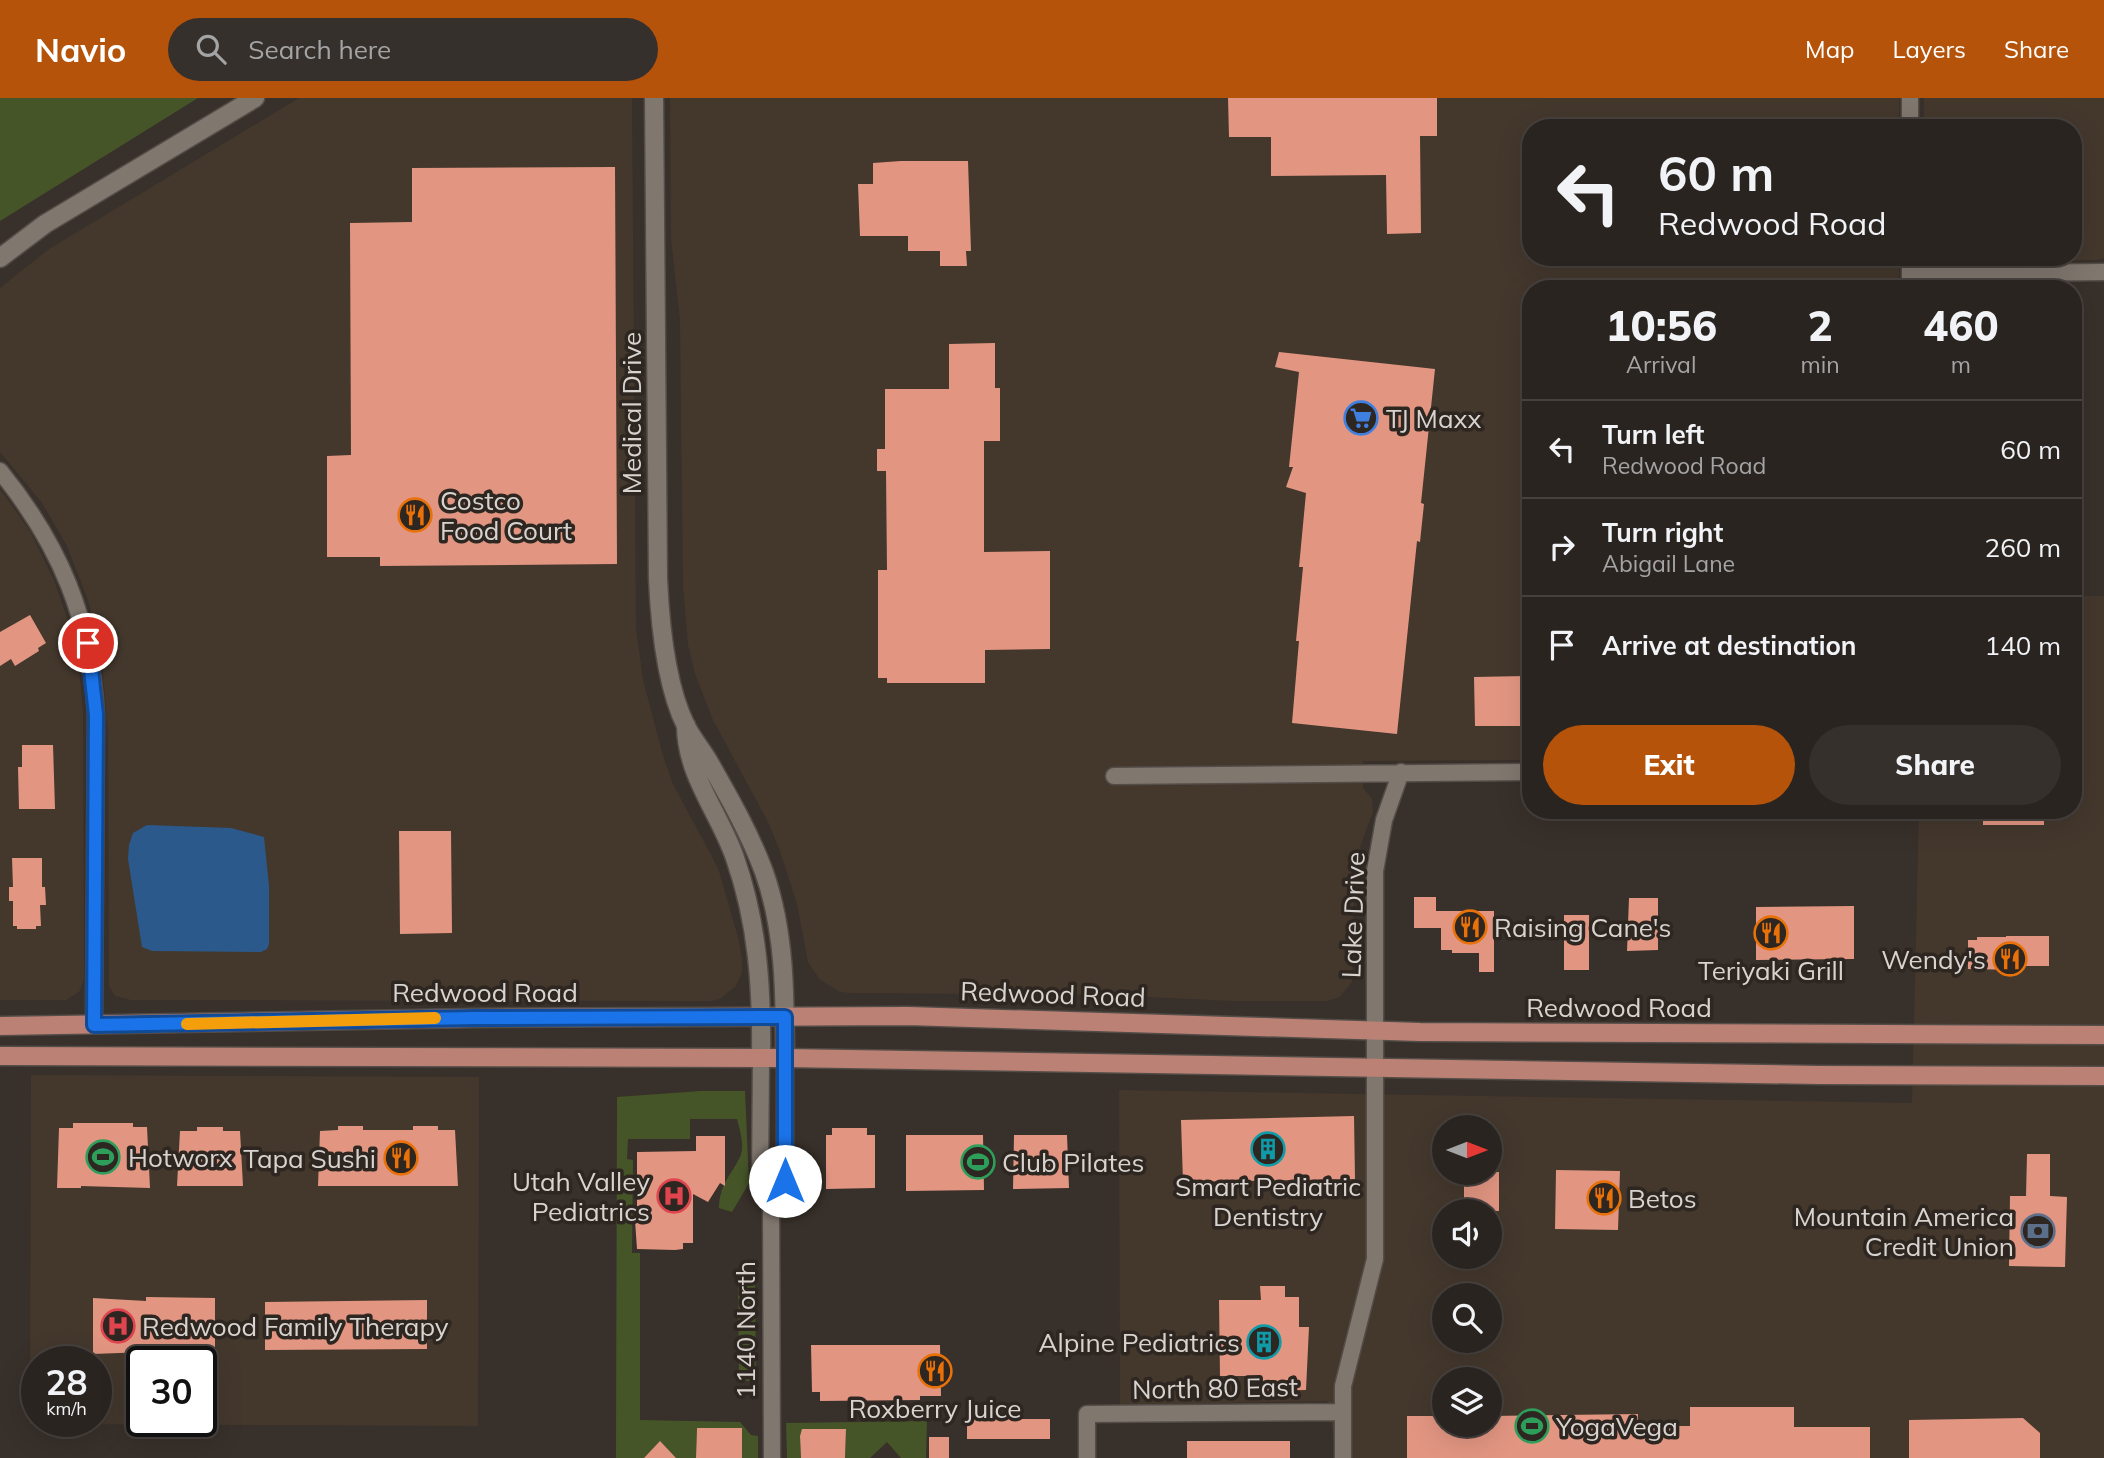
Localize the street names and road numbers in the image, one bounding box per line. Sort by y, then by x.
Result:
street label: Medical Drive [615,332,648,494]
street label: Lake Drive [1334,851,1372,979]
street label: Redwood Road [960,974,1146,1014]
street label: Redwood Road [392,976,578,1009]
street label: Redwood Road [1526,991,1712,1024]
street label: 1140 North [729,1261,762,1399]
street label: North 80 East [1132,1370,1298,1406]

